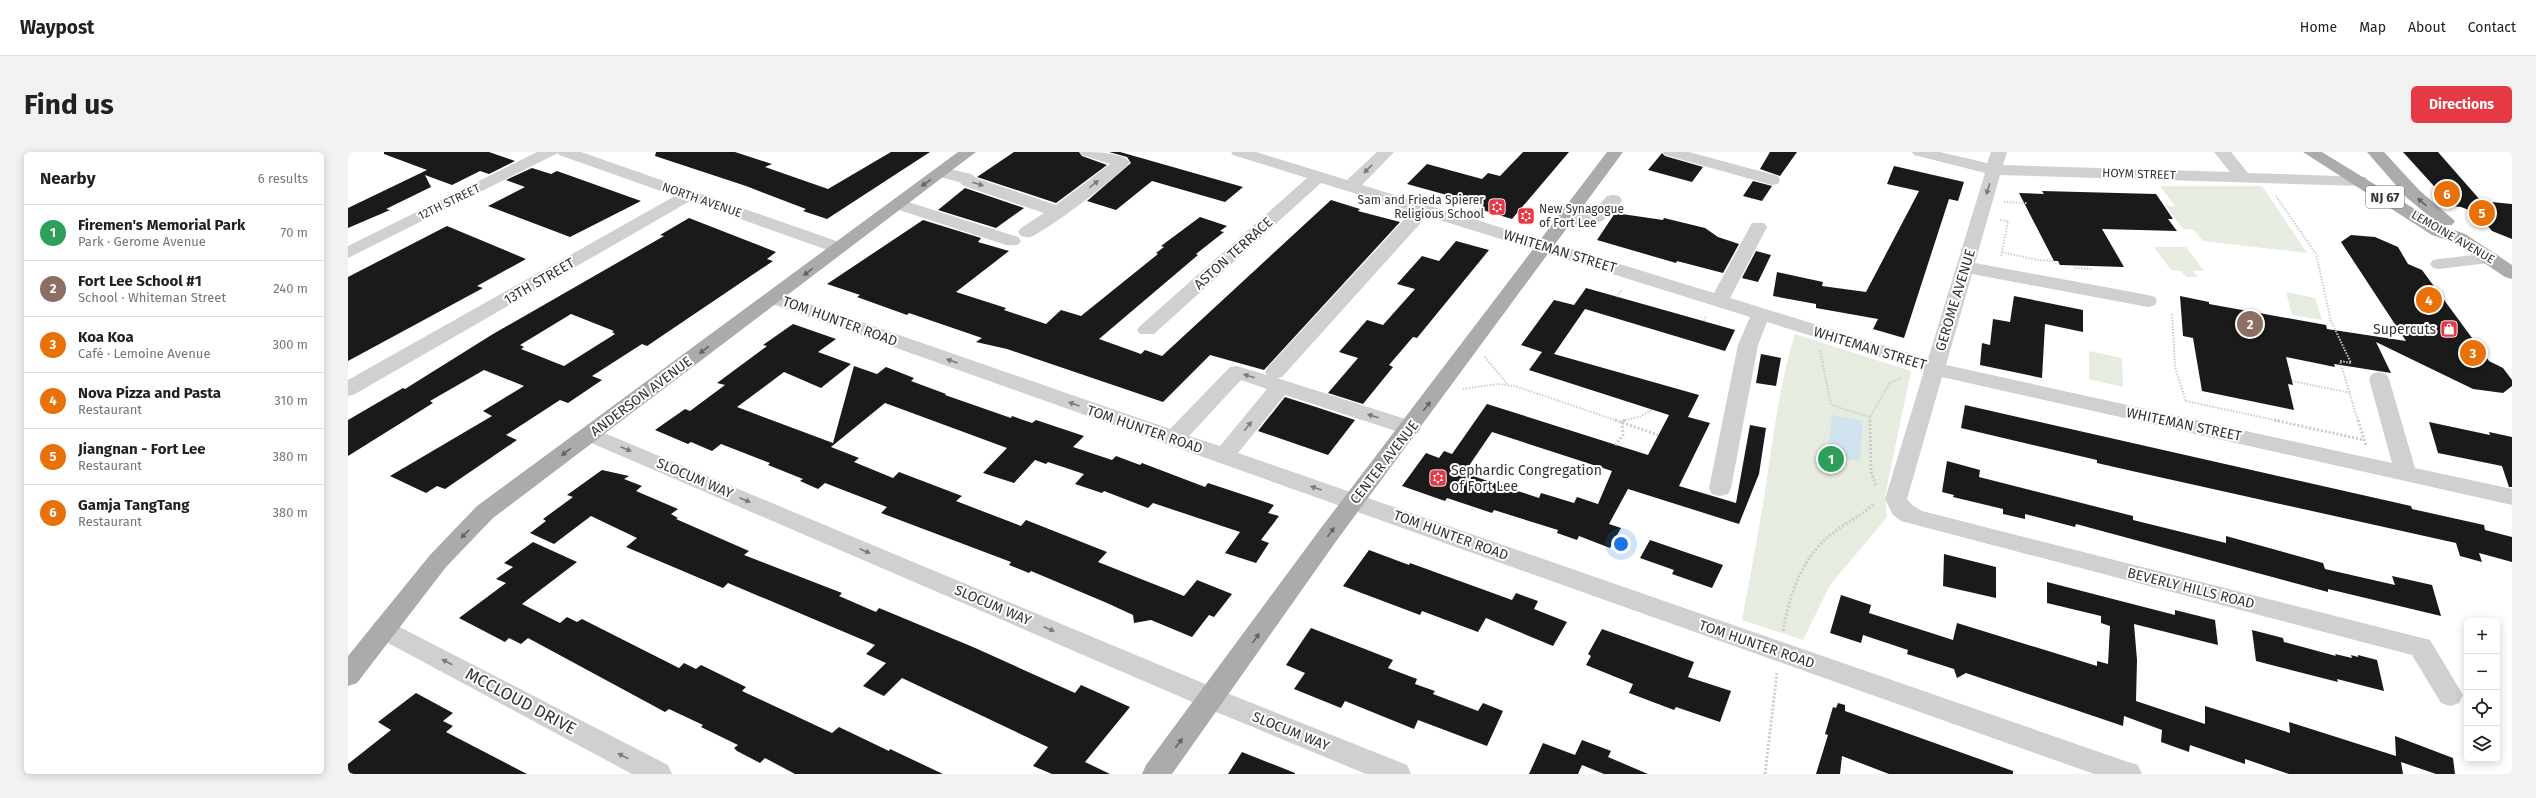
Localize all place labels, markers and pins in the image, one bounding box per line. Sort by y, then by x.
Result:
pin: 6 [2434,179,2460,209]
place label: Sam and Frieda Spierer Religious School [1358,193,1484,221]
synagogue icon: Sam and Frieda Spierer Religious School [1487,197,1507,217]
pin: 5 [2469,198,2495,228]
place label: New Synagogue of Fort Lee [1539,202,1624,230]
synagogue icon: New Synagogue of Fort Lee [1516,206,1536,226]
pin: 4 [2416,285,2442,315]
pin: 2 [2237,309,2263,339]
shop icon: Supercuts [2439,319,2459,339]
place label: Supercuts [2373,321,2436,338]
pin: 3 [2460,338,2486,368]
pin: 1 [1818,444,1844,474]
place label: Sephardic Congregation of Fort Lee [1451,462,1602,495]
synagogue icon: Sephardic Congregation of Fort Lee [1428,468,1448,488]

